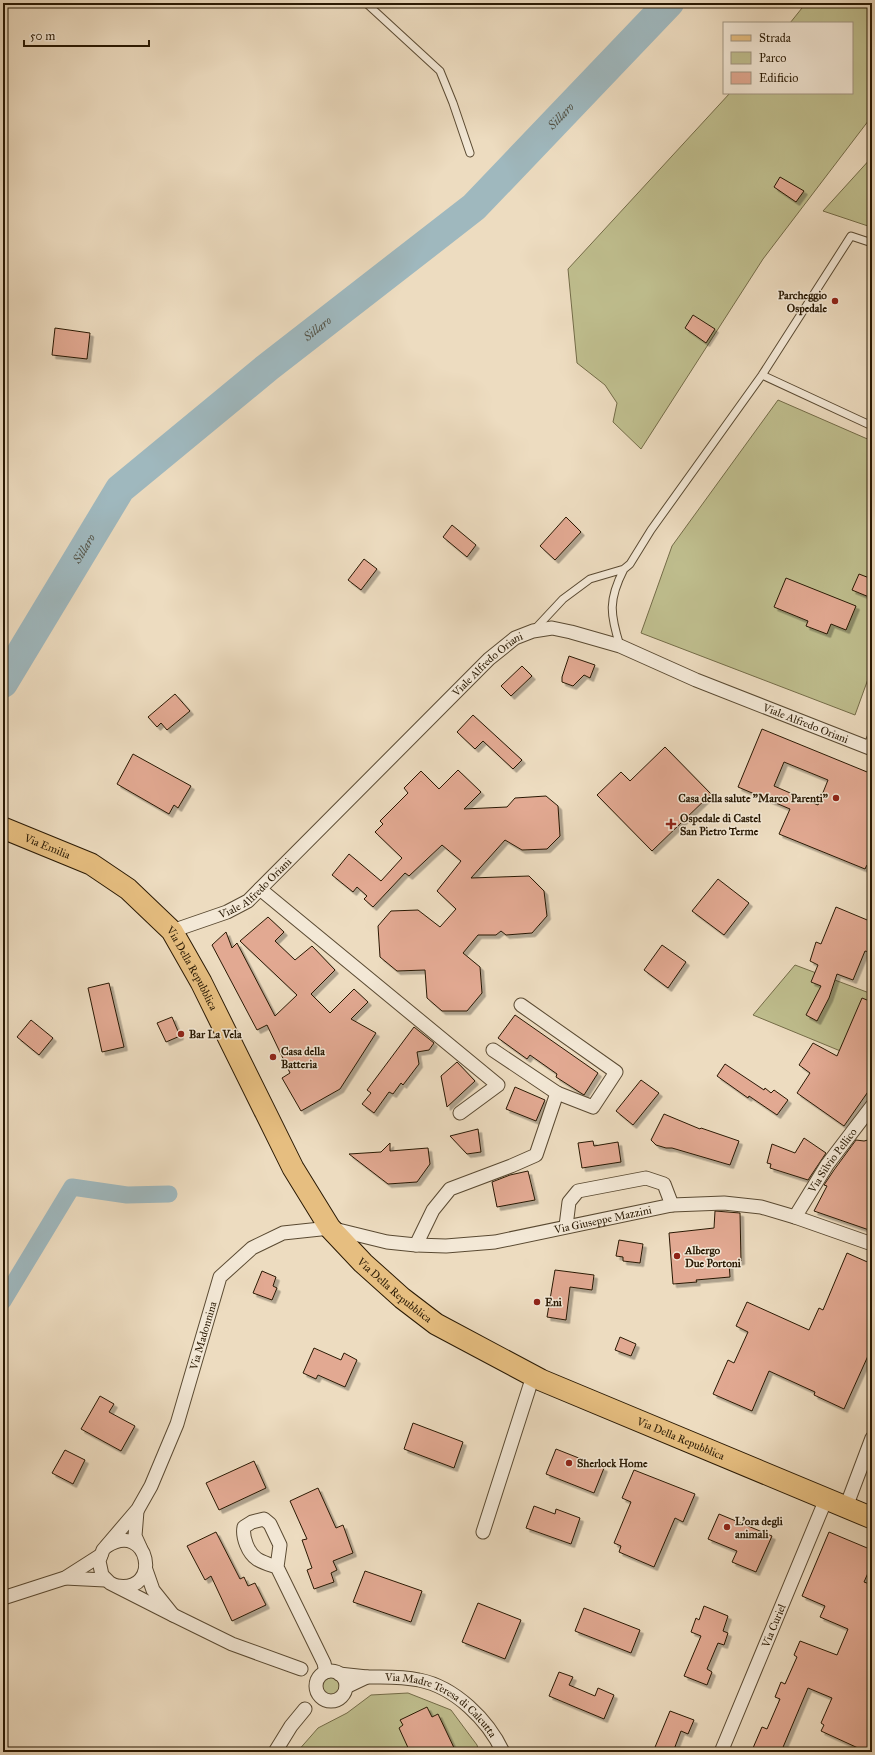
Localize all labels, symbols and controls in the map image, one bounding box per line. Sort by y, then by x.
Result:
scale bar [24,22,149,48]
legend [723,22,853,94]
text: 50 m [30,29,55,43]
text: Strada [759,31,792,45]
text: Parco [759,51,786,65]
text: Edificio [759,71,798,85]
water label: Sillaro [544,99,577,133]
place label: Parcheggio Ospedale [778,289,827,316]
marker: Parcheggio Ospedale [830,296,840,306]
water label: Sillaro [300,313,335,344]
water label: Sillaro [69,531,98,567]
street label: Viale Alfredo Oriani [449,630,525,700]
street label: Viale Alfredo Oriani [760,701,850,746]
place label: Casa della salute "Marco Parenti" [678,792,829,805]
marker: Casa della salute "Marco Parenti" [831,793,841,803]
place label: Ospedale di Castel San Pietro Terme [680,812,762,838]
marker: Ospedale di Castel San Pietro Terme [665,818,677,830]
street label: Via Emilia [21,831,72,862]
street label: Viale Alfredo Oriani [216,855,294,922]
street label: Via Della Repubblica [163,923,220,1013]
place label: Bar La Vela [189,1028,242,1041]
marker: Bar La Vela [176,1029,186,1039]
place label: Casa della Batteria [281,1045,325,1071]
marker: Casa della Batteria [268,1052,278,1062]
street label: Via Silvio Pellico [805,1125,860,1196]
street label: Via Giuseppe Mazzini [552,1203,653,1237]
place label: Albergo Due Portoni [684,1244,742,1270]
marker: Albergo Due Portoni [672,1251,682,1261]
street label: Via Della Repubblica [354,1254,435,1326]
place label: Eni [545,1296,563,1309]
marker: Eni [532,1297,542,1307]
street label: Via Madonnina [187,1300,220,1372]
street label: Via Della Repubblica [634,1414,727,1463]
place label: Sherlock Home [577,1457,648,1470]
marker: Sherlock Home [564,1458,574,1468]
place label: L'ora degli animali [735,1515,784,1541]
marker: L'ora degli animali [722,1522,732,1532]
street label: Via Curiel [759,1602,789,1650]
street label: Via Madre Teresa di Calcutta [384,1671,499,1740]

